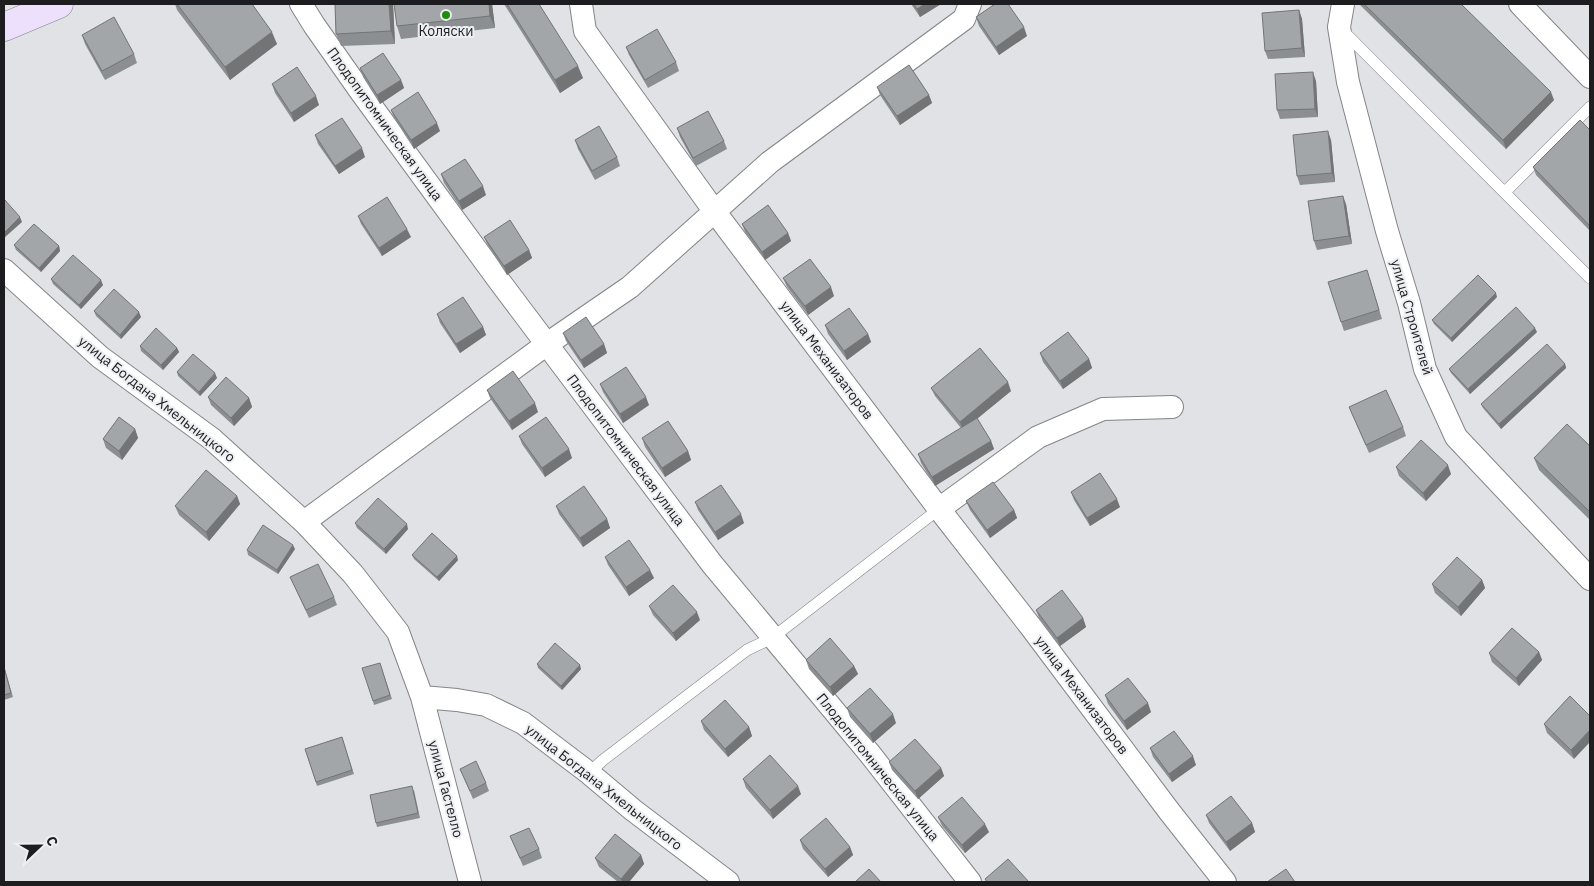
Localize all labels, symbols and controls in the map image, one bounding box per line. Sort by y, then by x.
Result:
marker: Коляски [440,9,452,21]
place label: Коляски [418,22,474,40]
street label: Плодопитомническая улица [323,44,447,205]
street label: улица Строителей [1387,257,1437,377]
street label: улица Механизаторов [776,297,878,423]
street label: улица Богдана Хмельницкого [75,332,239,466]
street label: Плодопитомническая улица [563,371,689,530]
street label: улица Механизаторов [1031,632,1133,758]
street label: Плодопитомническая улица [813,689,944,845]
street label: улица Богдана Хмельницкого [522,720,686,854]
street label: улица Гастелло [424,738,468,840]
north arrow [15,821,65,871]
text: С [42,834,62,849]

